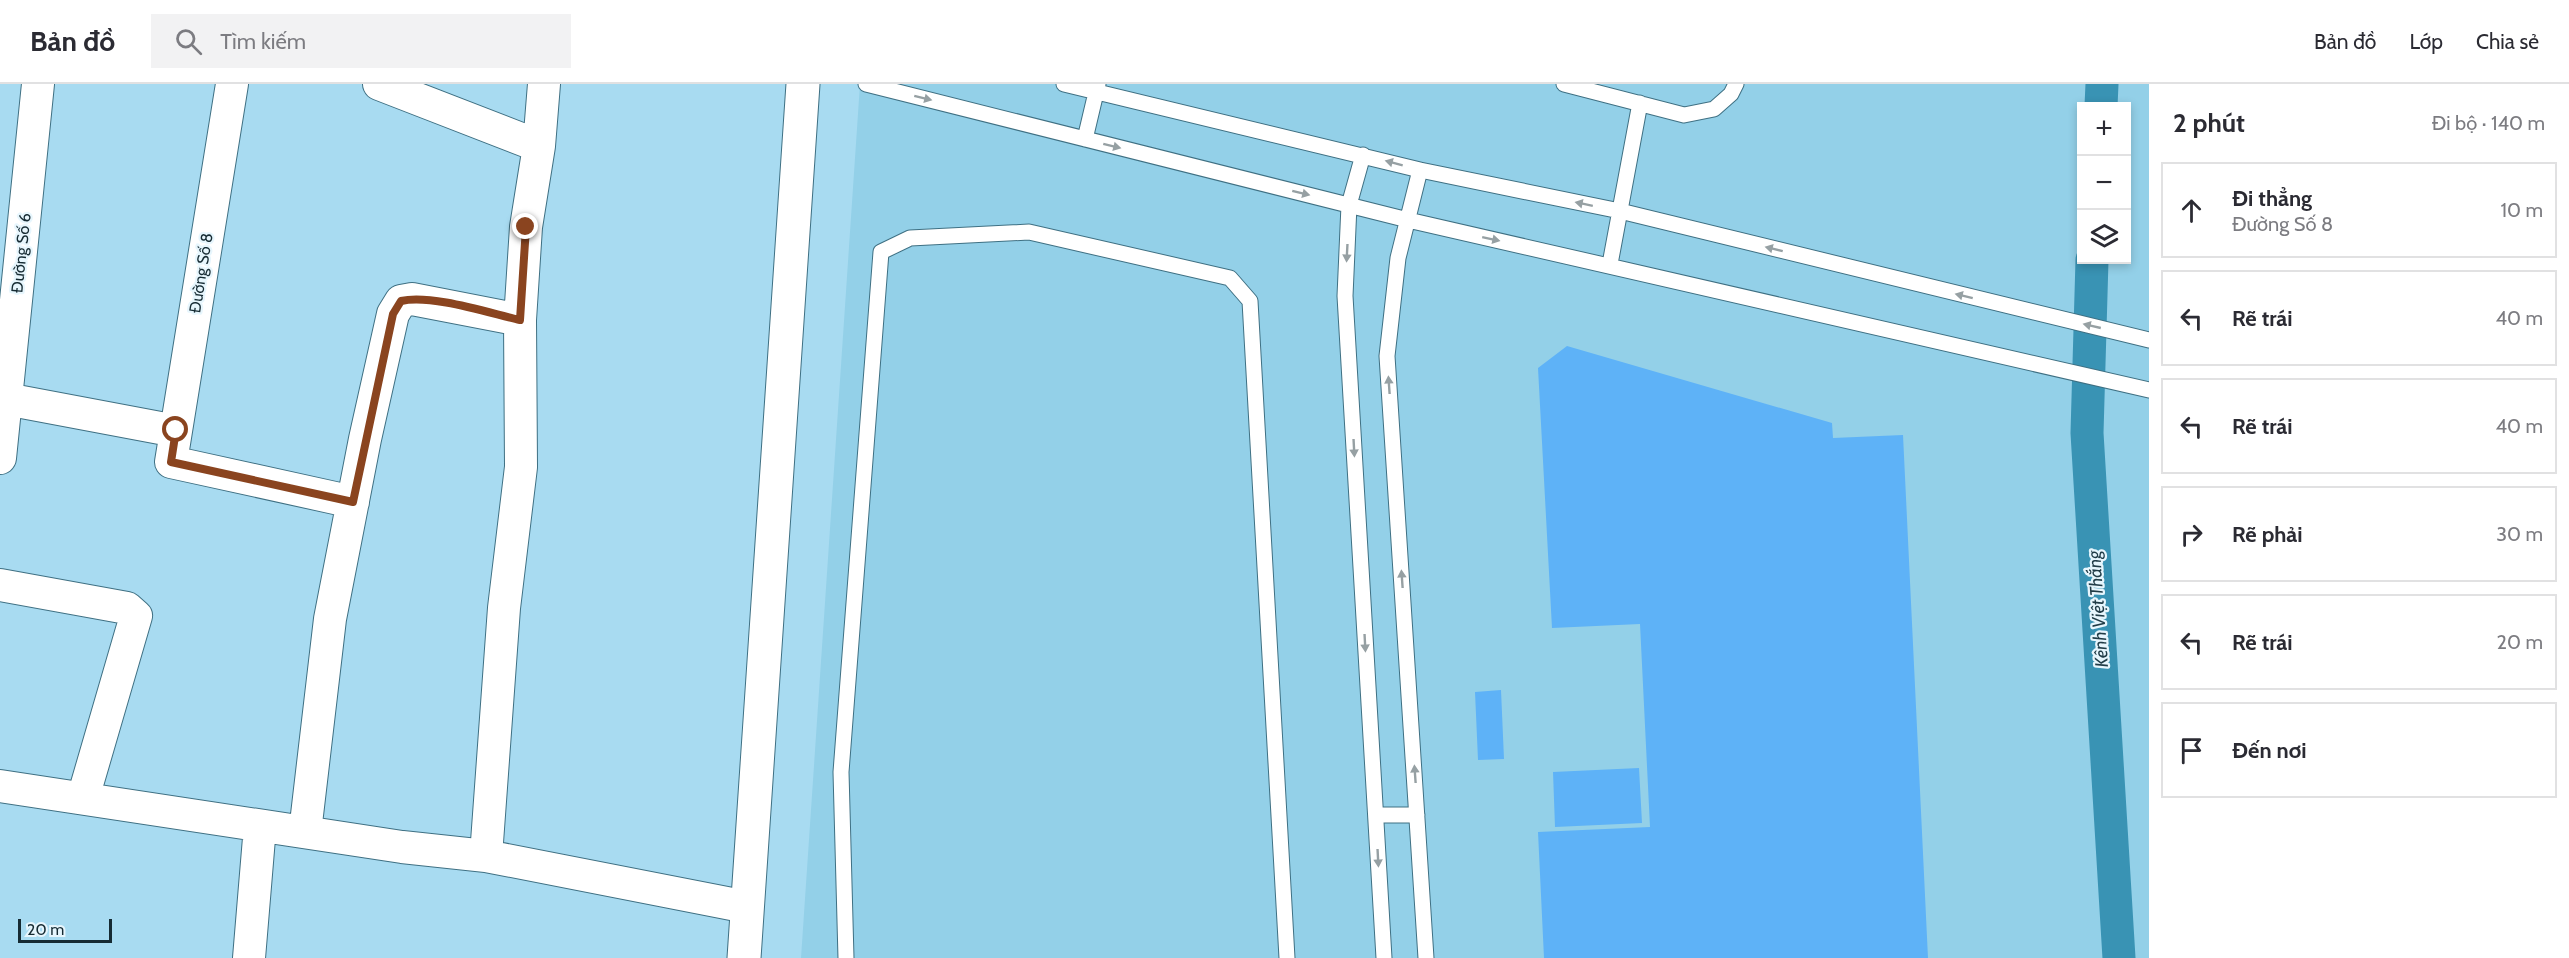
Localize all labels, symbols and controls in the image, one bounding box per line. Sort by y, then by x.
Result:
search box [151,14,571,68]
text: Bản đồ [30,24,115,58]
icon: search [172,25,205,58]
text: Tìm kiếm [220,28,306,55]
text: Bản đồ [2314,29,2376,54]
text: Lớp [2409,29,2443,54]
text: Chia sẻ [2476,29,2539,54]
one-way arrow [914,94,932,104]
map controls [2077,102,2131,264]
button: + [2077,102,2131,156]
text: 2 phút [2173,107,2245,139]
text: Đi bộ · 140 m [2432,111,2545,135]
one-way arrow [1103,141,1121,151]
button: − [2077,156,2131,210]
one-way arrow [1385,158,1403,167]
text: Đi thẳng [2232,185,2312,212]
one-way arrow [1292,189,1310,198]
icon: ahead [2175,194,2208,227]
text: 10 m [2500,198,2543,222]
one-way arrow [1575,199,1594,208]
button: layers [2077,210,2131,264]
street label: Đường Số 6 [7,212,35,294]
text: Đường Số 8 [2232,212,2333,236]
route end [512,213,538,239]
street label: Đường Số 8 [185,232,217,314]
one-way arrow [1481,234,1500,244]
one-way arrow [1342,244,1352,263]
one-way arrow [1765,244,1783,254]
one-way arrow [1954,290,1973,300]
icon: left [2175,302,2208,335]
text: Rẽ trái [2232,305,2293,332]
text: 40 m [2495,306,2543,330]
one-way arrow [2083,321,2101,331]
one-way arrow [1385,375,1394,394]
icon: left [2175,410,2208,443]
text: Rẽ trái [2232,413,2293,440]
text: 40 m [2495,414,2543,438]
route start [162,416,188,442]
one-way arrow [1349,439,1359,458]
icon: right [2175,518,2208,551]
text: Rẽ phải [2232,521,2303,548]
text: 30 m [2496,522,2543,546]
water label: Kênh Việt Thắng [2083,549,2113,668]
one-way arrow [1397,570,1407,589]
icon: left [2175,626,2208,659]
text: Rẽ trái [2232,629,2293,656]
text: 20 m [2497,630,2543,654]
one-way arrow [1361,633,1370,652]
icon: arrive [2175,734,2208,767]
text: Đến nơi [2232,737,2306,764]
one-way arrow [1410,764,1419,783]
one-way arrow [1373,849,1383,868]
scale bar [18,916,112,944]
text: 20 m [27,920,64,939]

